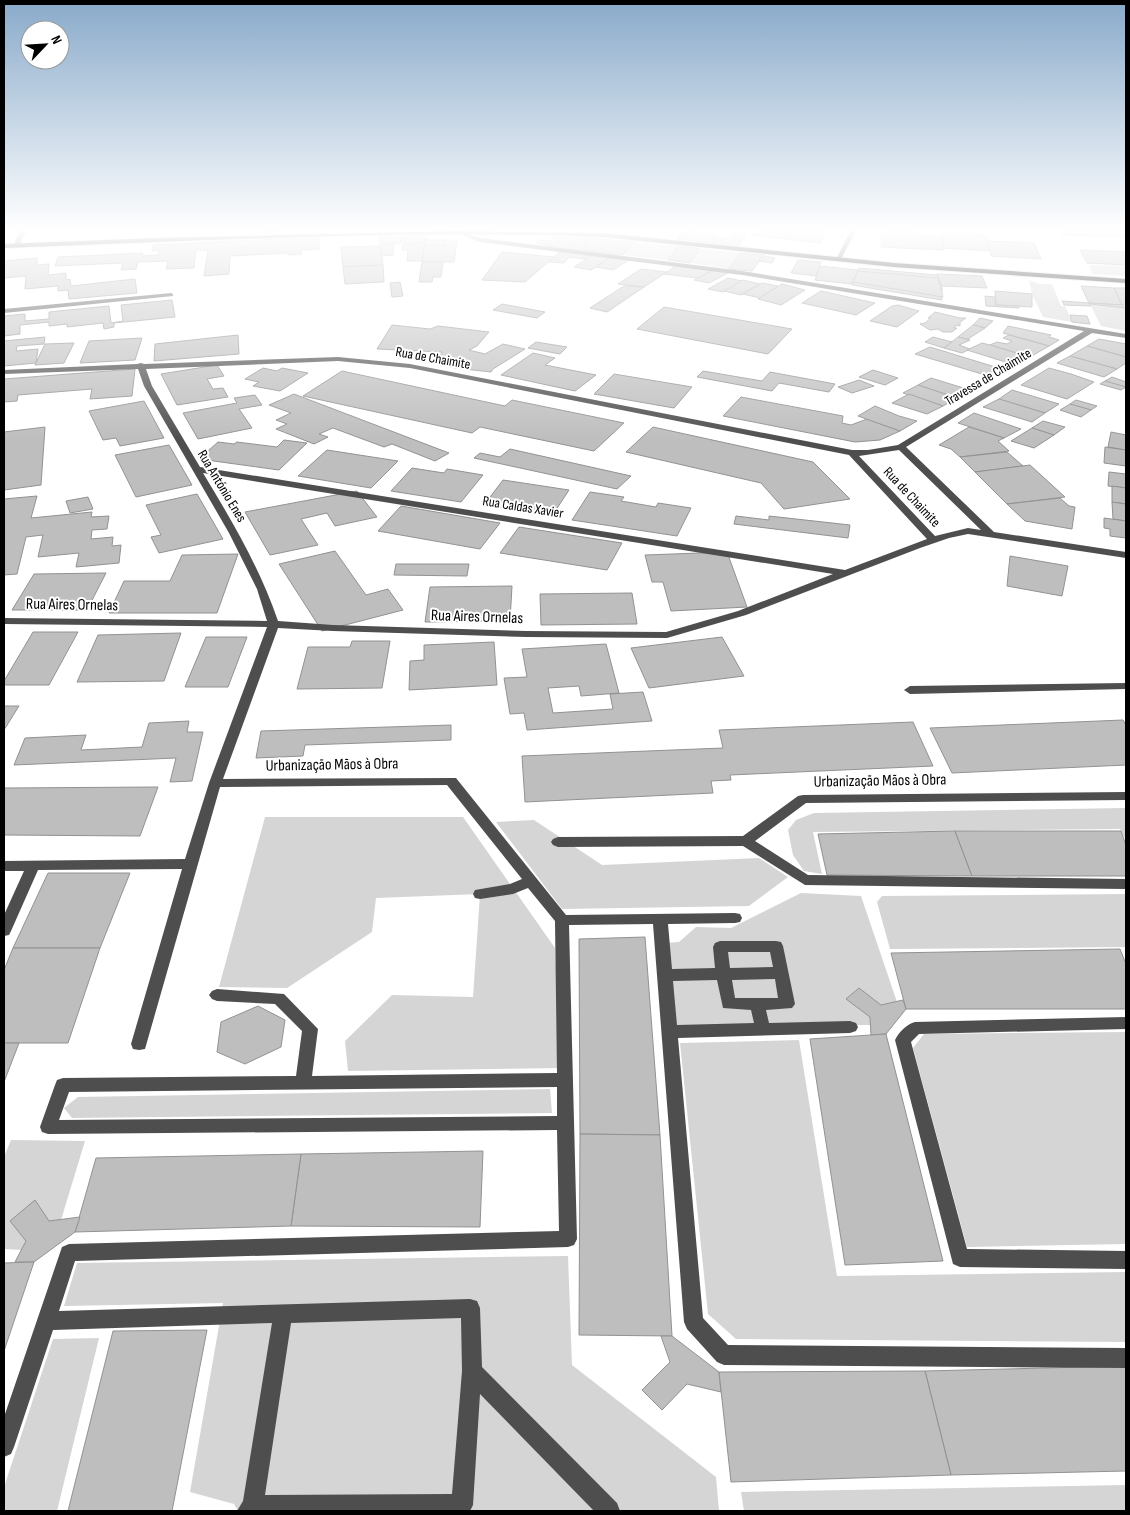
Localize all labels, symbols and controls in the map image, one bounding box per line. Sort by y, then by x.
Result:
north arrow [20,20,70,70]
text: N [47,33,66,47]
street label: Rua de Chaimite [394,343,472,373]
street label: Travessa de Chaimite [942,344,1034,410]
street label: Rua António Enes [194,447,250,525]
street label: Rua de Chaimite [880,463,944,531]
street label: Rua Caldas Xavier [481,492,565,522]
street label: Rua Aires Ornelas [26,595,119,615]
street label: Rua Aires Ornelas [431,606,524,628]
street label: Urbanização Mãos à Obra [265,754,399,776]
street label: Urbanização Mãos à Obra [813,770,947,792]

